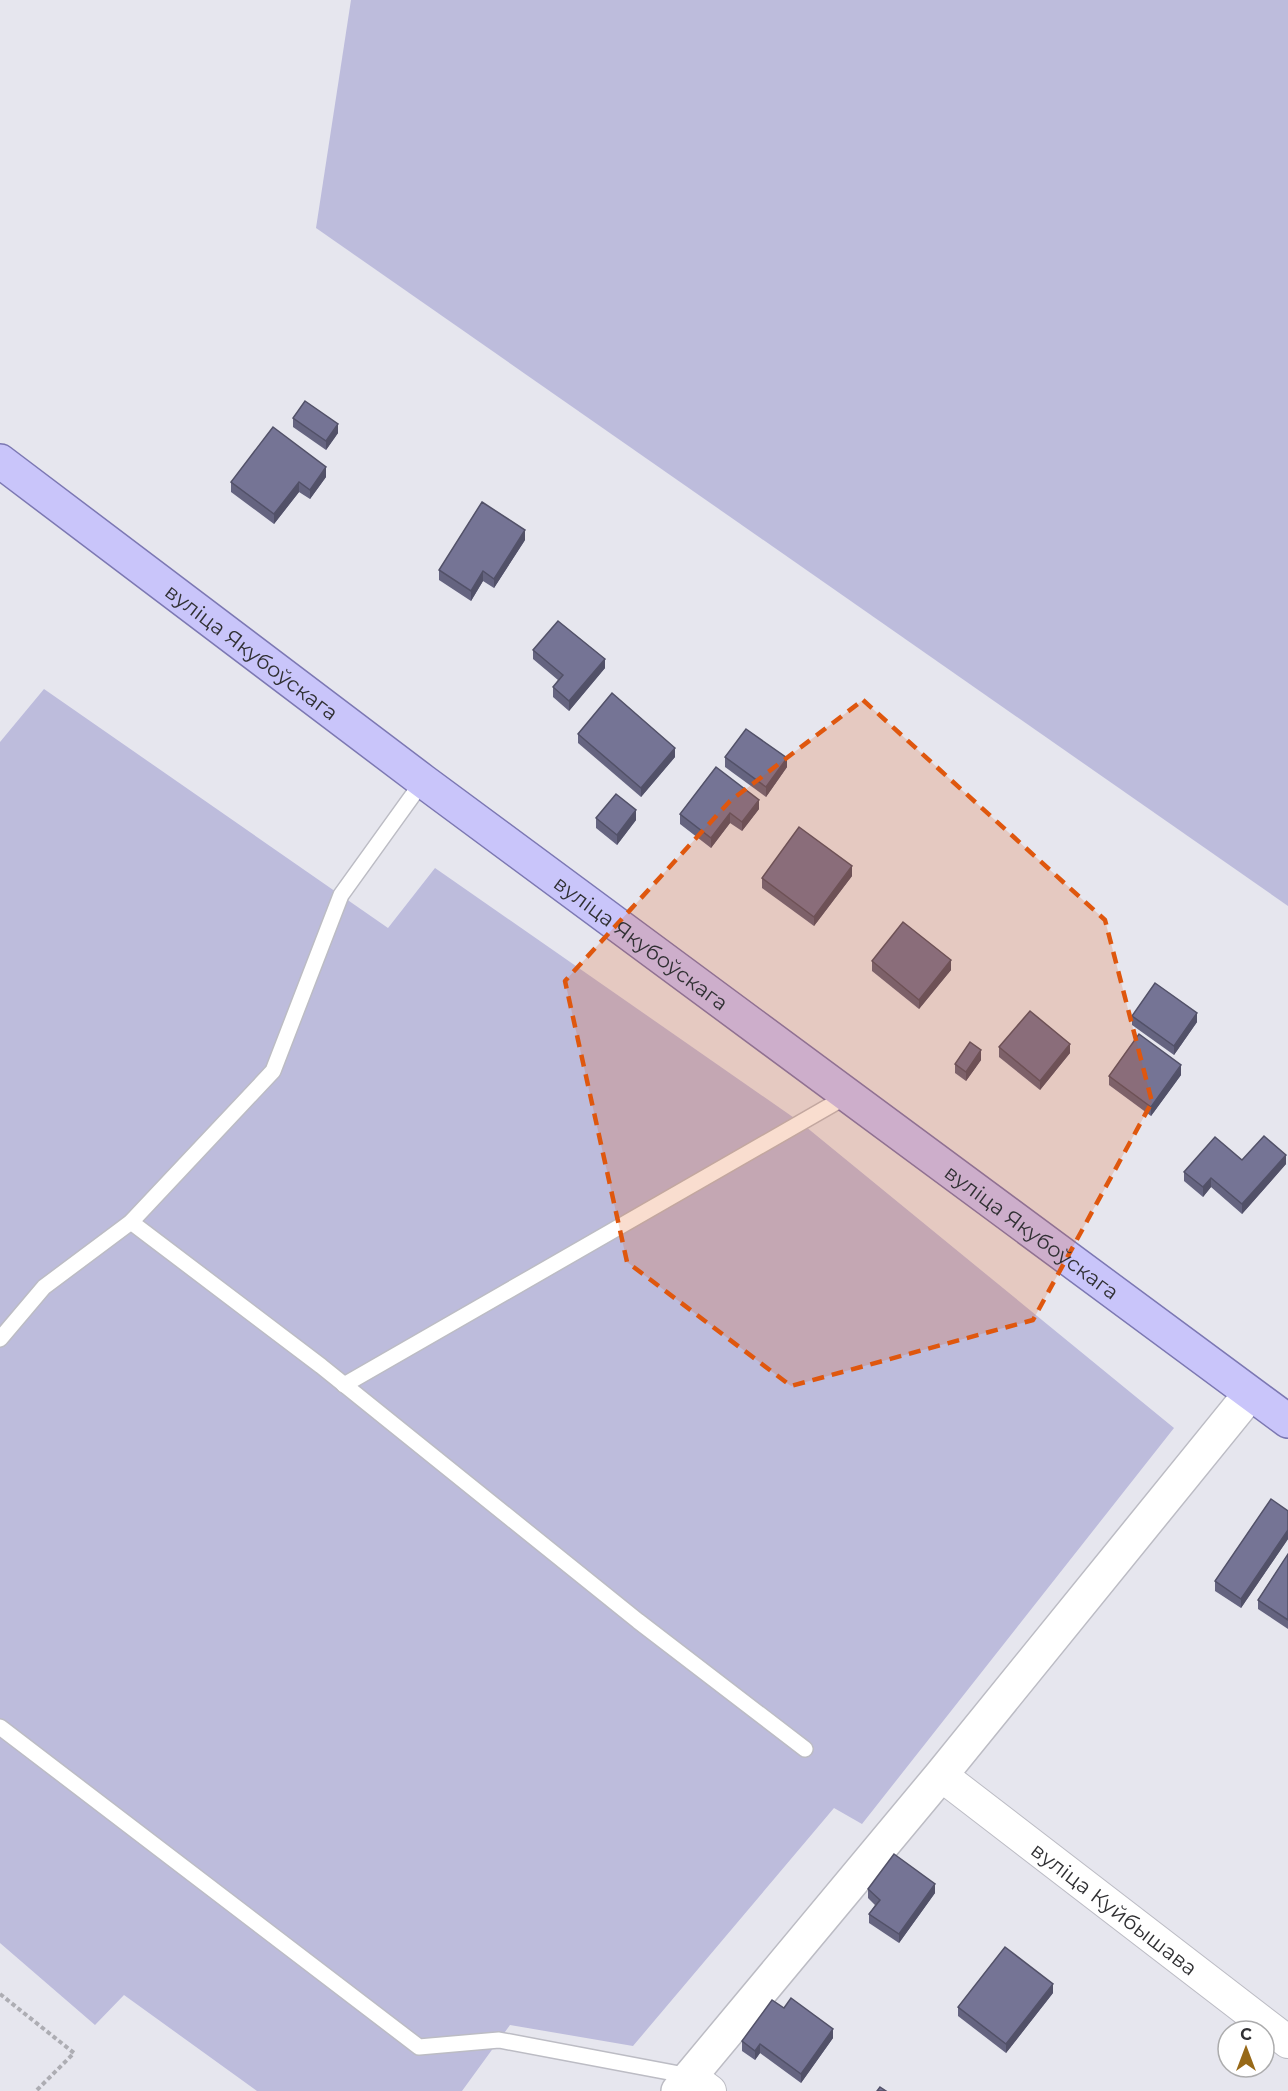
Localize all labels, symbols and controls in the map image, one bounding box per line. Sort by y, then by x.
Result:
street label: вуліца Якубоўскага [161,578,343,725]
street label: вуліца Якубоўскага [549,870,733,1015]
street label: вуліца Якубоўскага [940,1159,1124,1304]
street label: вуліца Куйбышава [1027,1837,1203,1980]
north arrow [1216,2019,1276,2079]
text: С [1240,2025,1252,2044]

